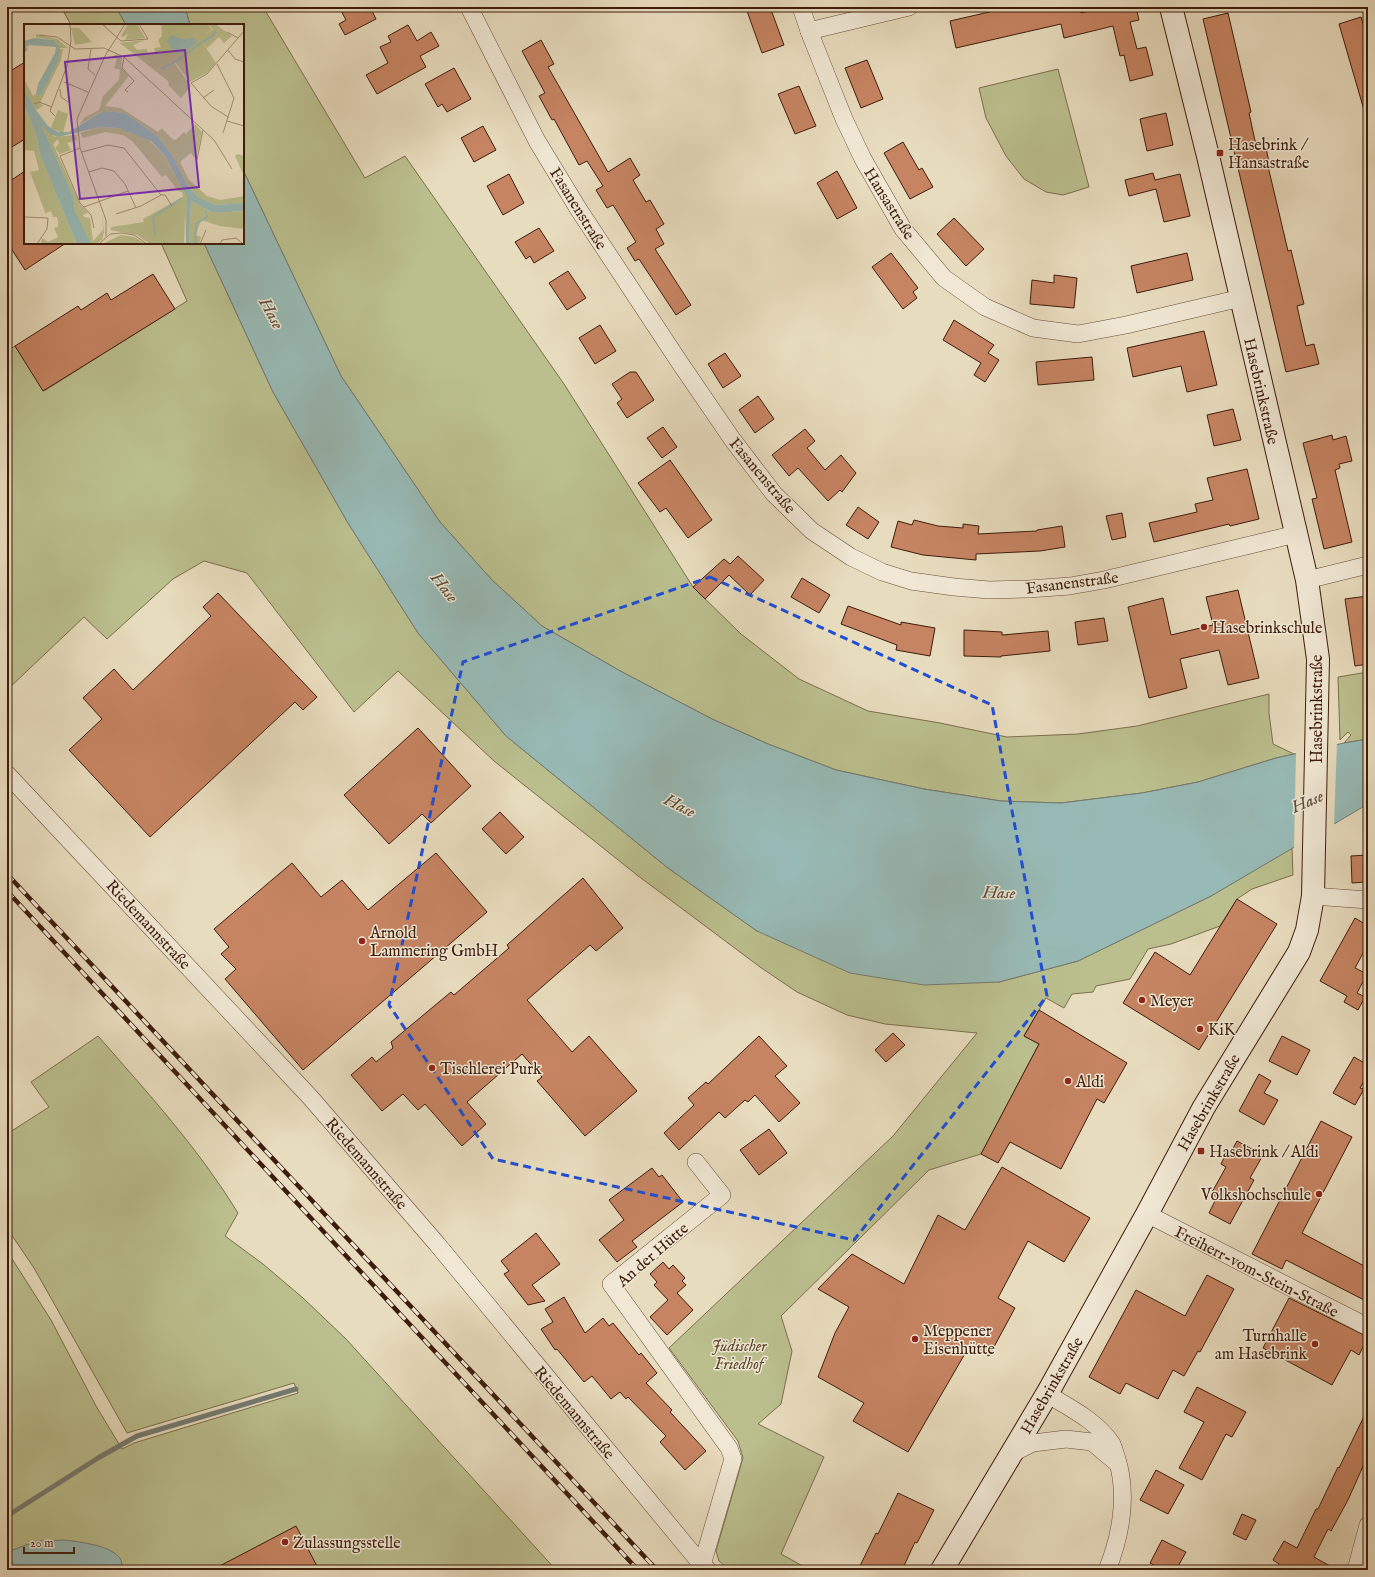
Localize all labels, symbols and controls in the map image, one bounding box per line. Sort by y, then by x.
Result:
inset map [24,24,244,244]
place label: Hasebrink / Hansastraße [1228,136,1309,174]
marker: Hasebrink / Hansastraße [1215,148,1225,158]
street label: Fasanenstraße [544,164,610,254]
street label: Hansastraße [858,164,918,244]
water label: Hase [253,293,288,333]
street label: Hasebrinkstraße [1238,336,1282,447]
street label: Fasanenstraße [724,434,799,518]
water label: Hase [425,568,462,608]
street label: Fasanenstraße [1025,568,1120,600]
place label: Hasebrinkschule [1212,619,1322,639]
marker: Hasebrinkschule [1199,622,1209,632]
street label: Hasebrinkstraße [1308,655,1328,763]
water label: Hase [1288,786,1327,819]
water label: Hase [659,789,699,823]
street label: Riedemannstraße [101,876,194,974]
water label: Hase [981,882,1016,905]
place label: Arnold Lammering GmbH [369,924,498,962]
marker: Arnold Lammering GmbH [357,936,367,946]
place label: Meyer [1150,992,1193,1012]
marker: Meyer [1137,995,1147,1005]
place label: KiK [1208,1021,1236,1041]
marker: KiK [1195,1024,1205,1034]
street label: Hasebrinkstraße [1174,1051,1246,1155]
place label: Tischlerei Purk [440,1060,542,1080]
marker: Tischlerei Purk [427,1063,437,1073]
place label: Aldi [1075,1073,1104,1093]
marker: Aldi [1063,1076,1073,1086]
street label: Riedemannstraße [320,1114,411,1214]
place label: Hasebrink / Aldi [1209,1143,1319,1163]
marker: Hasebrink / Aldi [1196,1146,1206,1156]
place label: Volkshochschule [1200,1186,1311,1206]
marker: Volkshochschule [1314,1189,1324,1199]
street label: An der Hütte [613,1219,693,1293]
street label: Freiherr-vom-Stein-Straße [1171,1223,1341,1323]
place label: Meppener Eisenhütte [923,1322,995,1360]
place label: Turnhalle am Hasebrink [1215,1327,1307,1365]
marker: Meppener Eisenhütte [910,1334,920,1344]
street label: Hasebrinkstraße [1017,1334,1089,1438]
park label: Jüdischer Friedhof [712,1337,768,1375]
marker: Turnhalle am Hasebrink [1310,1339,1320,1349]
street label: Riedemannstraße [529,1363,618,1464]
scale bar [24,1529,74,1555]
place label: Zulassungsstelle [293,1534,401,1554]
text: 20 m [30,1536,53,1551]
marker: Zulassungsstelle [280,1537,290,1547]

